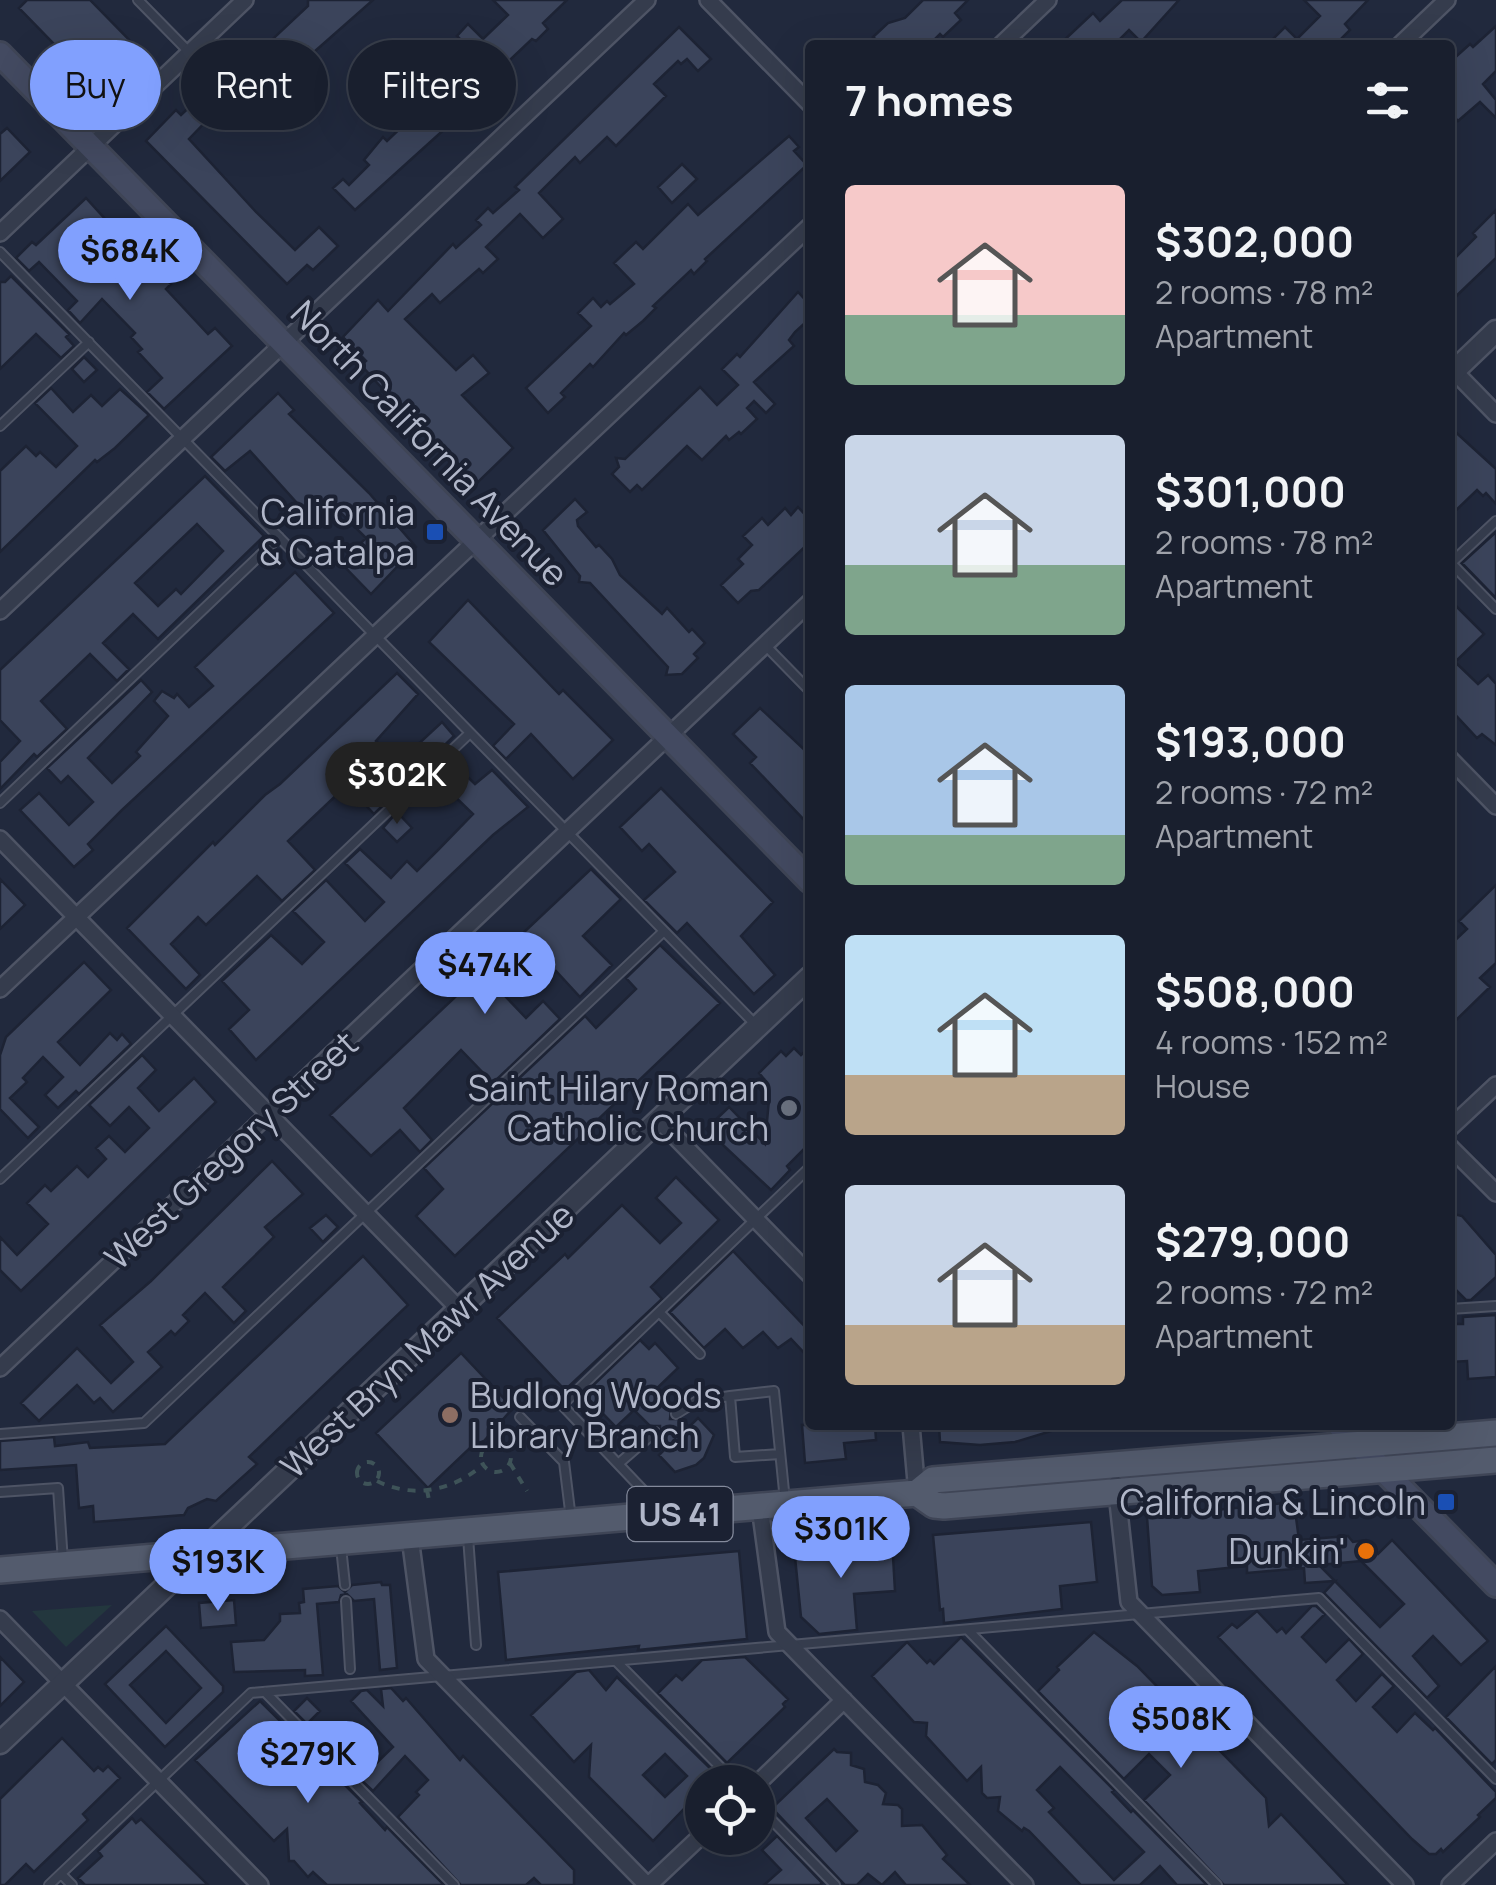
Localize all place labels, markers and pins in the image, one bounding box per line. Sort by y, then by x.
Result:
pin: $684K [60,218,200,303]
place label: California & Catalpa [259,488,415,576]
marker: California & Catalpa [424,521,446,543]
pin: $302K [327,742,467,827]
pin: $474K [415,932,555,1017]
place label: Saint Hilary Roman Catholic Church [468,1064,769,1152]
marker: Saint Hilary Roman Catholic Church [778,1097,800,1119]
place label: Budlong Woods Library Branch [470,1371,722,1459]
marker: Budlong Woods Library Branch [439,1404,461,1426]
place label: California & Lincoln [1120,1478,1426,1526]
marker: California & Lincoln [1435,1491,1457,1513]
pin: $301K [771,1496,911,1581]
place label: Dunkin' [1229,1527,1346,1575]
pin: $193K [148,1529,288,1614]
marker: Dunkin' [1355,1540,1377,1562]
pin: $508K [1111,1686,1251,1771]
pin: $279K [238,1721,378,1806]

